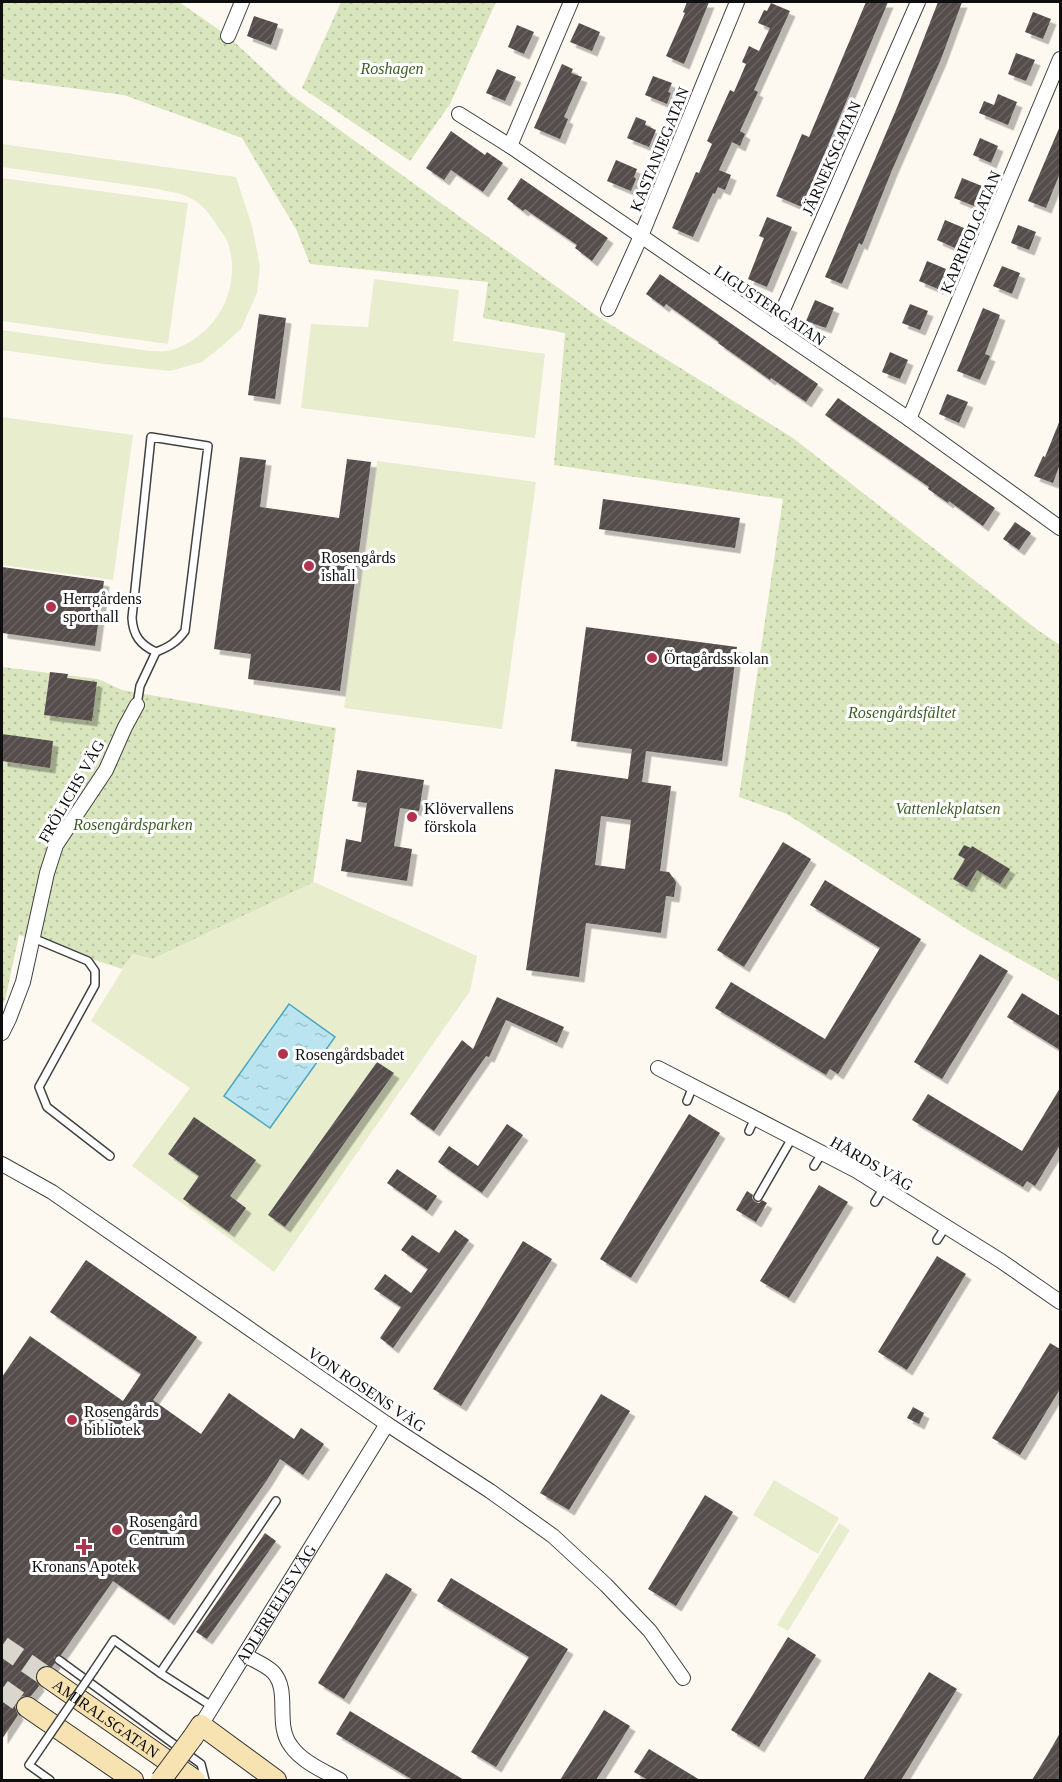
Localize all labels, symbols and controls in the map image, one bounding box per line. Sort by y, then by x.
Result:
park label: Roshagen [359,60,424,78]
street label: KASTANJEGATAN [627,84,692,214]
street label: JÄRNEKSGATAN [799,98,864,218]
street label: KAPRIFOLGATAN [937,168,1004,296]
street label: LIGUSTERGATAN [711,262,829,349]
place label: Rosengårds ishall [321,549,396,584]
marker: Rosengårds ishall [302,559,316,573]
place label: Herrgårdens sporthall [63,590,142,626]
marker: Herrgårdens sporthall [44,600,58,614]
place label: Örtagårdsskolan [664,650,769,668]
marker: Örtagårdsskolan [645,651,659,665]
park label: Rosengårdsfältet [847,704,956,722]
street label: FRÖLICHS VÄG [35,737,108,846]
place label: Klövervallens förskola [424,800,514,835]
park label: Vattenlekplatsen [896,800,1000,818]
marker: Klövervallens förskola [405,810,419,824]
park label: Rosengårdsparken [72,816,193,834]
place label: Rosengårdsbadet [295,1046,405,1064]
marker: Rosengårdsbadet [276,1047,290,1061]
street label: HÅRDS VÄG [827,1133,916,1194]
street label: VON ROSENS VÄG [305,1344,429,1435]
place label: Rosengårds bibliotek [84,1403,159,1438]
marker: Rosengårds bibliotek [65,1413,79,1427]
place label: Rosengård Centrum [129,1513,197,1548]
marker: Rosengård Centrum [110,1523,124,1537]
marker: Kronans Apotek [77,1540,91,1554]
street label: ADLERFELTS VÄG [233,1541,320,1667]
place label: Kronans Apotek [32,1558,136,1576]
street label: AMIRALSGATAN [50,1676,162,1761]

